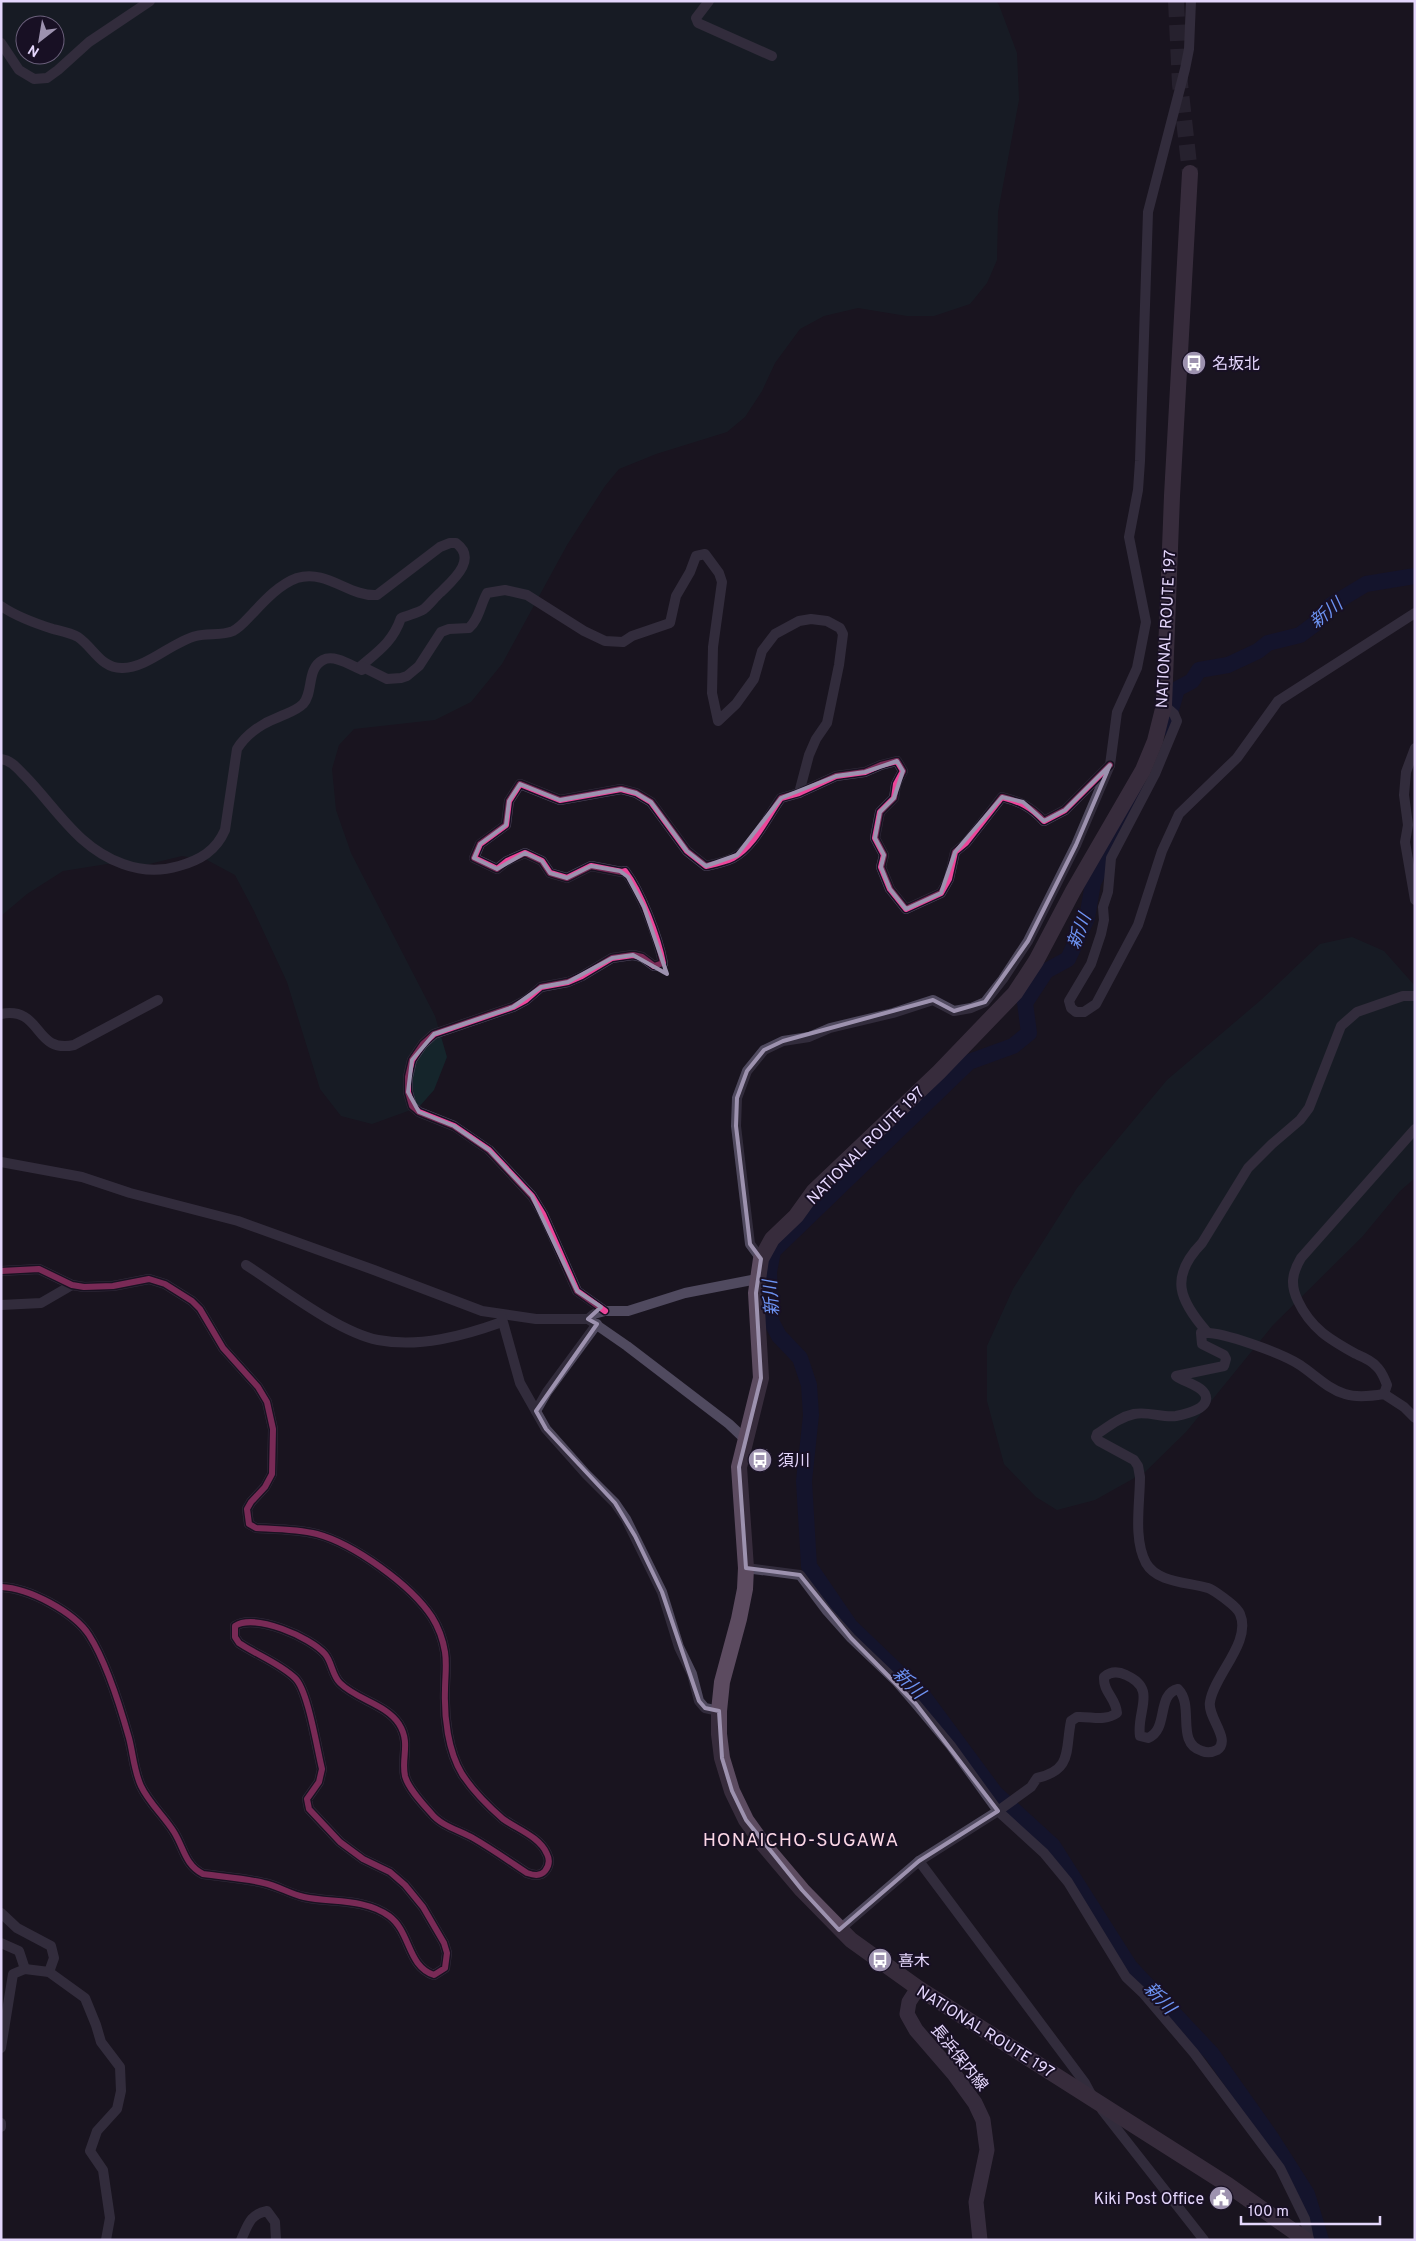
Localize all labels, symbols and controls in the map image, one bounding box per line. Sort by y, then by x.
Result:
north arrow [15,15,65,65]
text: N [25,40,43,60]
bus stop icon: 名坂北 [1181,350,1207,376]
place label: 名坂北 [1212,355,1260,375]
street label: NATIONAL ROUTE 197 [1153,549,1181,709]
water label: 新川 [1306,593,1350,634]
water label: 新川 [1063,909,1098,952]
street label: NATIONAL ROUTE 197 [803,1083,930,1210]
water label: 新川 [760,1277,785,1317]
bus stop icon: 須川 [747,1447,773,1473]
place label: 須川 [778,1452,810,1472]
water label: 新川 [887,1663,930,1706]
district label: HONAICHO-SUGAWA [703,1829,899,1853]
bus stop icon: 喜木 [867,1947,893,1973]
place label: 喜木 [898,1952,930,1972]
water label: 新川 [1138,1978,1181,2021]
street label: NATIONAL ROUTE 197 [912,1982,1058,2083]
street label: 長浜保内線 [925,2021,991,2096]
public building icon: Kiki Post Office [1208,2185,1234,2211]
place label: Kiki Post Office [1094,2190,1204,2210]
scale bar [1241,2194,1380,2226]
text: 100 m [1248,2203,1289,2222]

